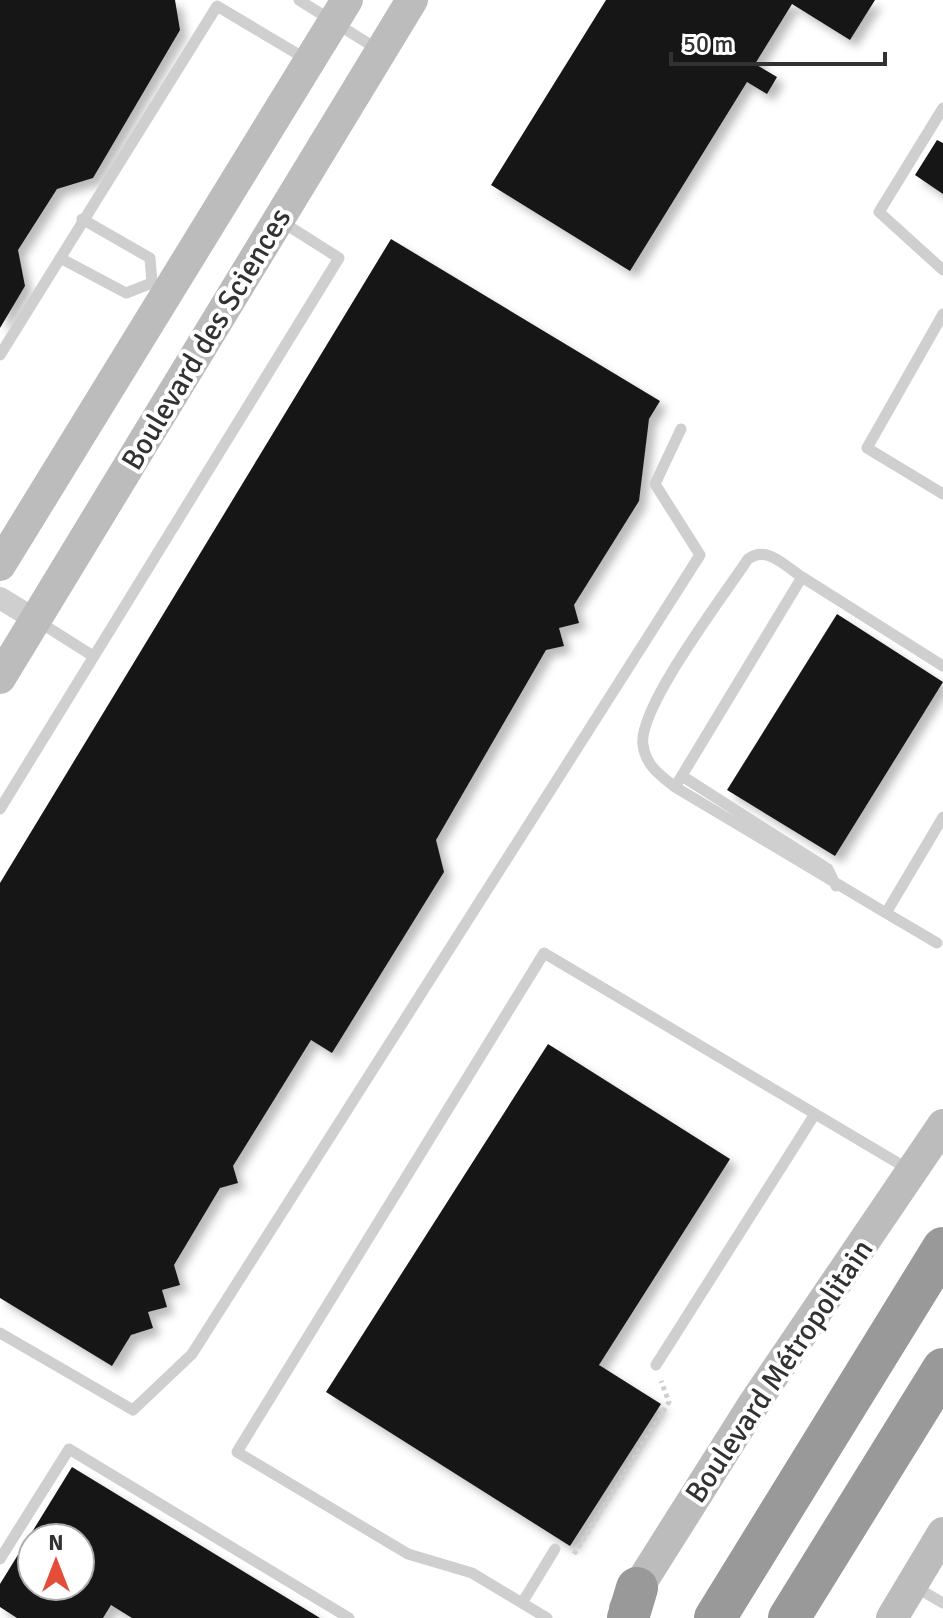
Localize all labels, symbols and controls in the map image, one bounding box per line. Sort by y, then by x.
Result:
scale bar [671,16,885,66]
text: 50 m [683,29,733,59]
street label: Boulevard des Sciences [114,202,299,477]
street label: Boulevard Métropolitain [678,1233,881,1510]
north arrow [16,1522,96,1602]
text: N [48,1529,64,1556]

